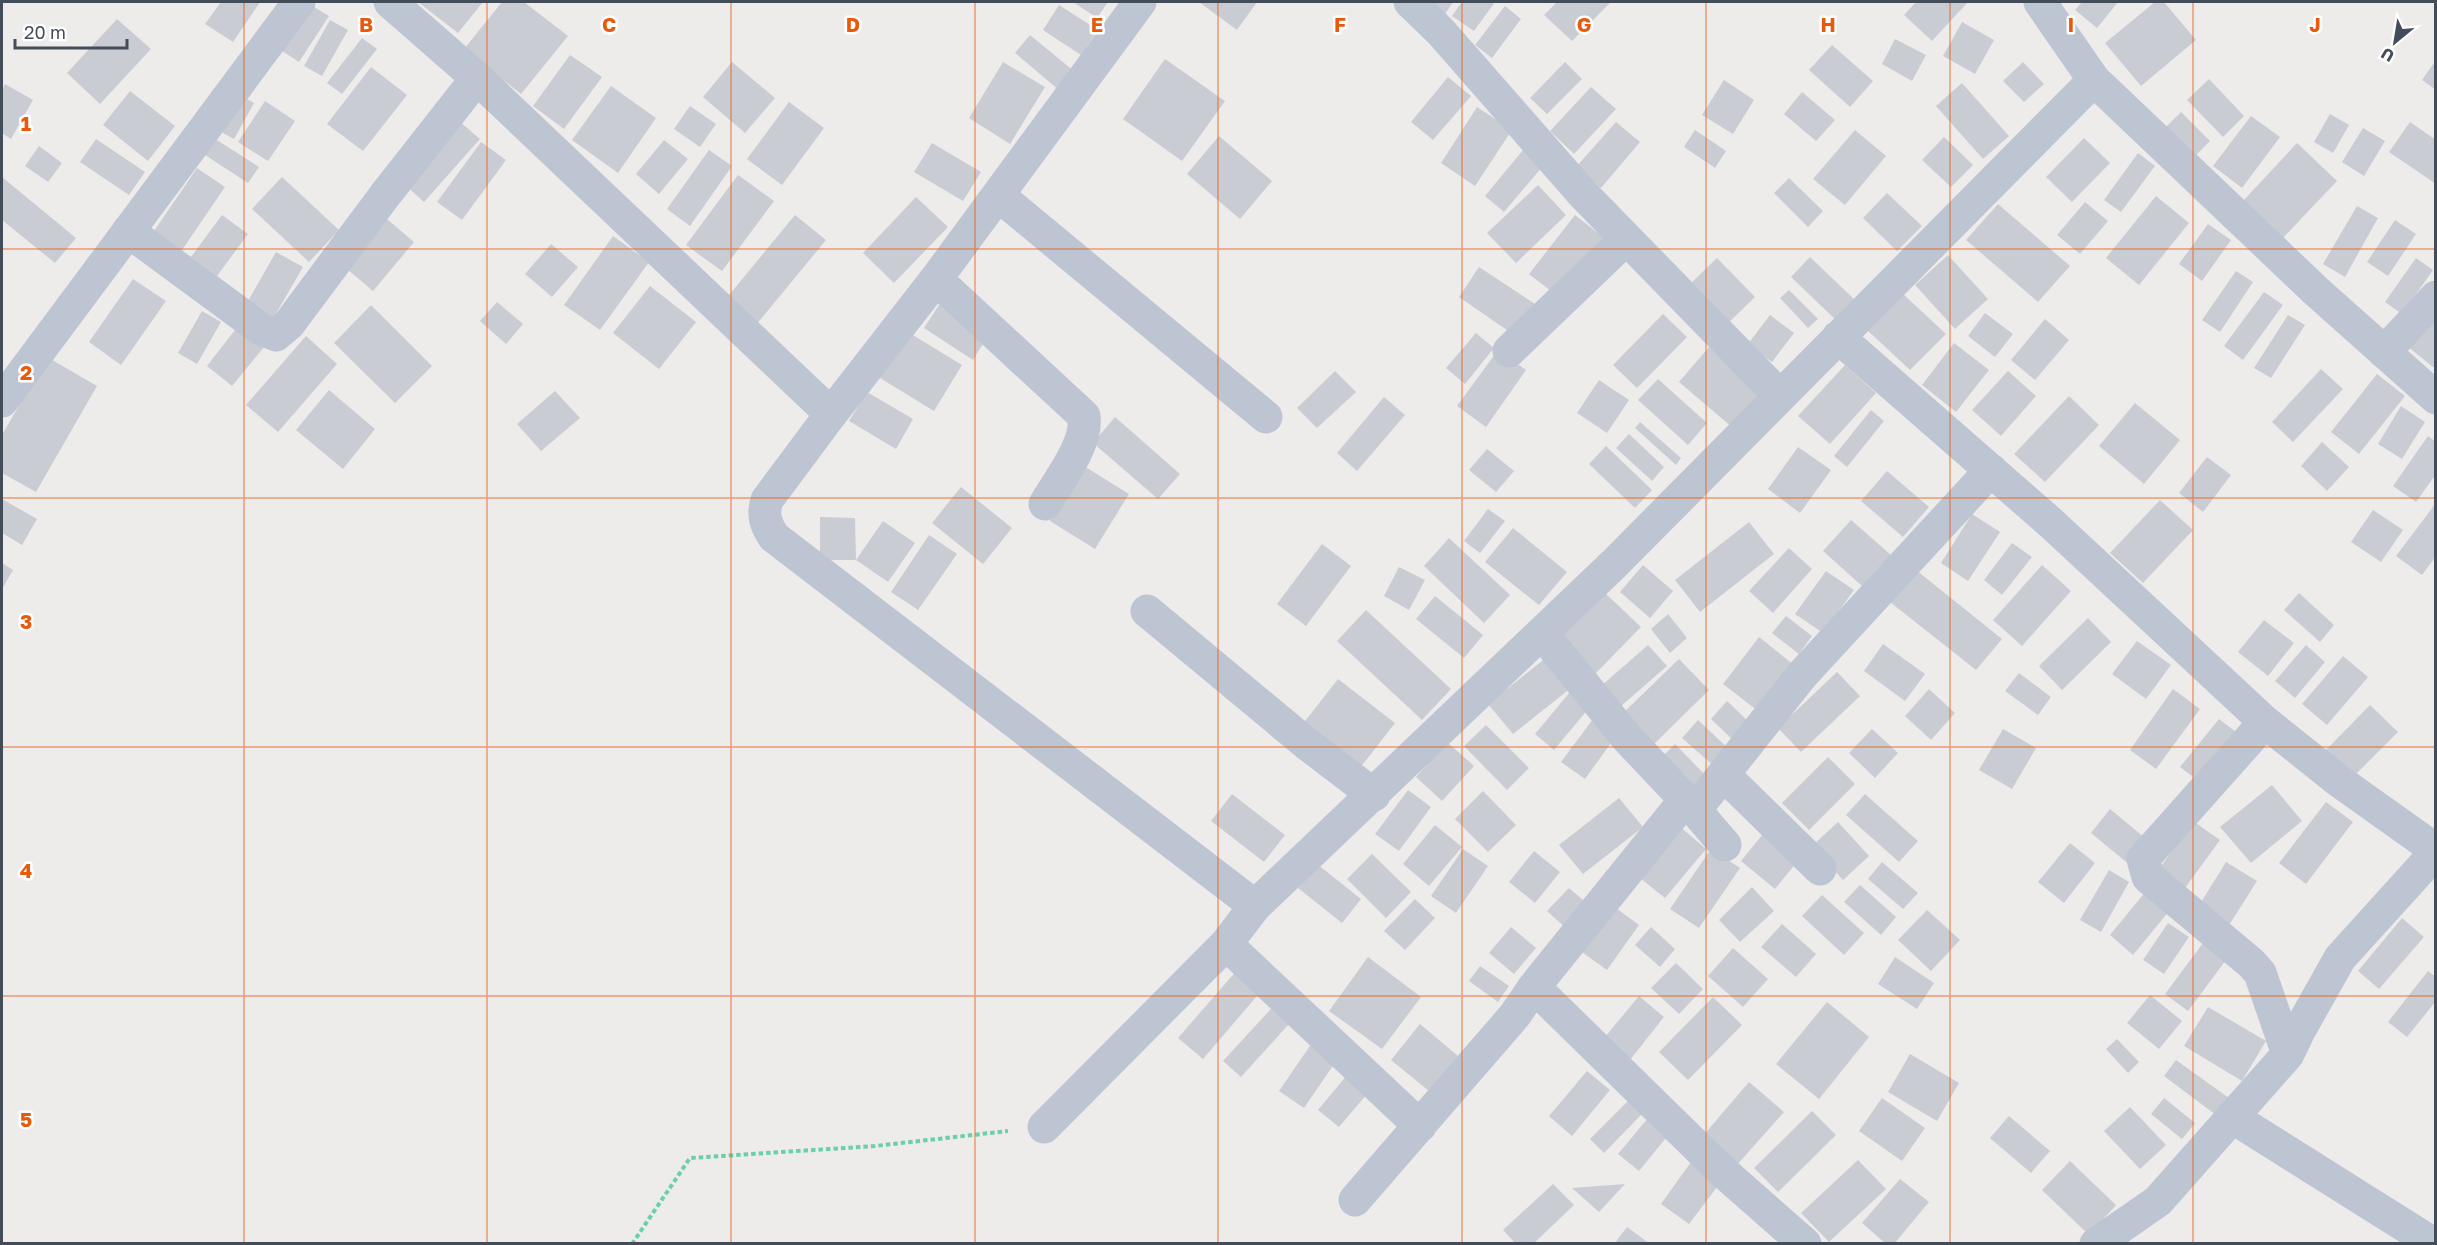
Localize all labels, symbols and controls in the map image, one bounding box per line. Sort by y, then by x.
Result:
scale bar [15,12,128,50]
text: B [359,12,373,36]
text: C [602,12,616,36]
text: D [846,12,860,36]
text: E [1091,12,1103,36]
text: F [1334,12,1346,36]
text: G [1577,12,1591,36]
text: H [1820,12,1836,36]
text: I [2068,12,2074,36]
text: J [2309,12,2321,36]
north arrow [2365,12,2425,72]
text: 20 m [24,21,66,43]
text: U [2377,43,2398,67]
text: 1 [21,111,31,135]
text: 2 [20,360,32,384]
text: 3 [20,609,32,633]
text: 4 [20,858,32,882]
text: 5 [20,1107,32,1131]

